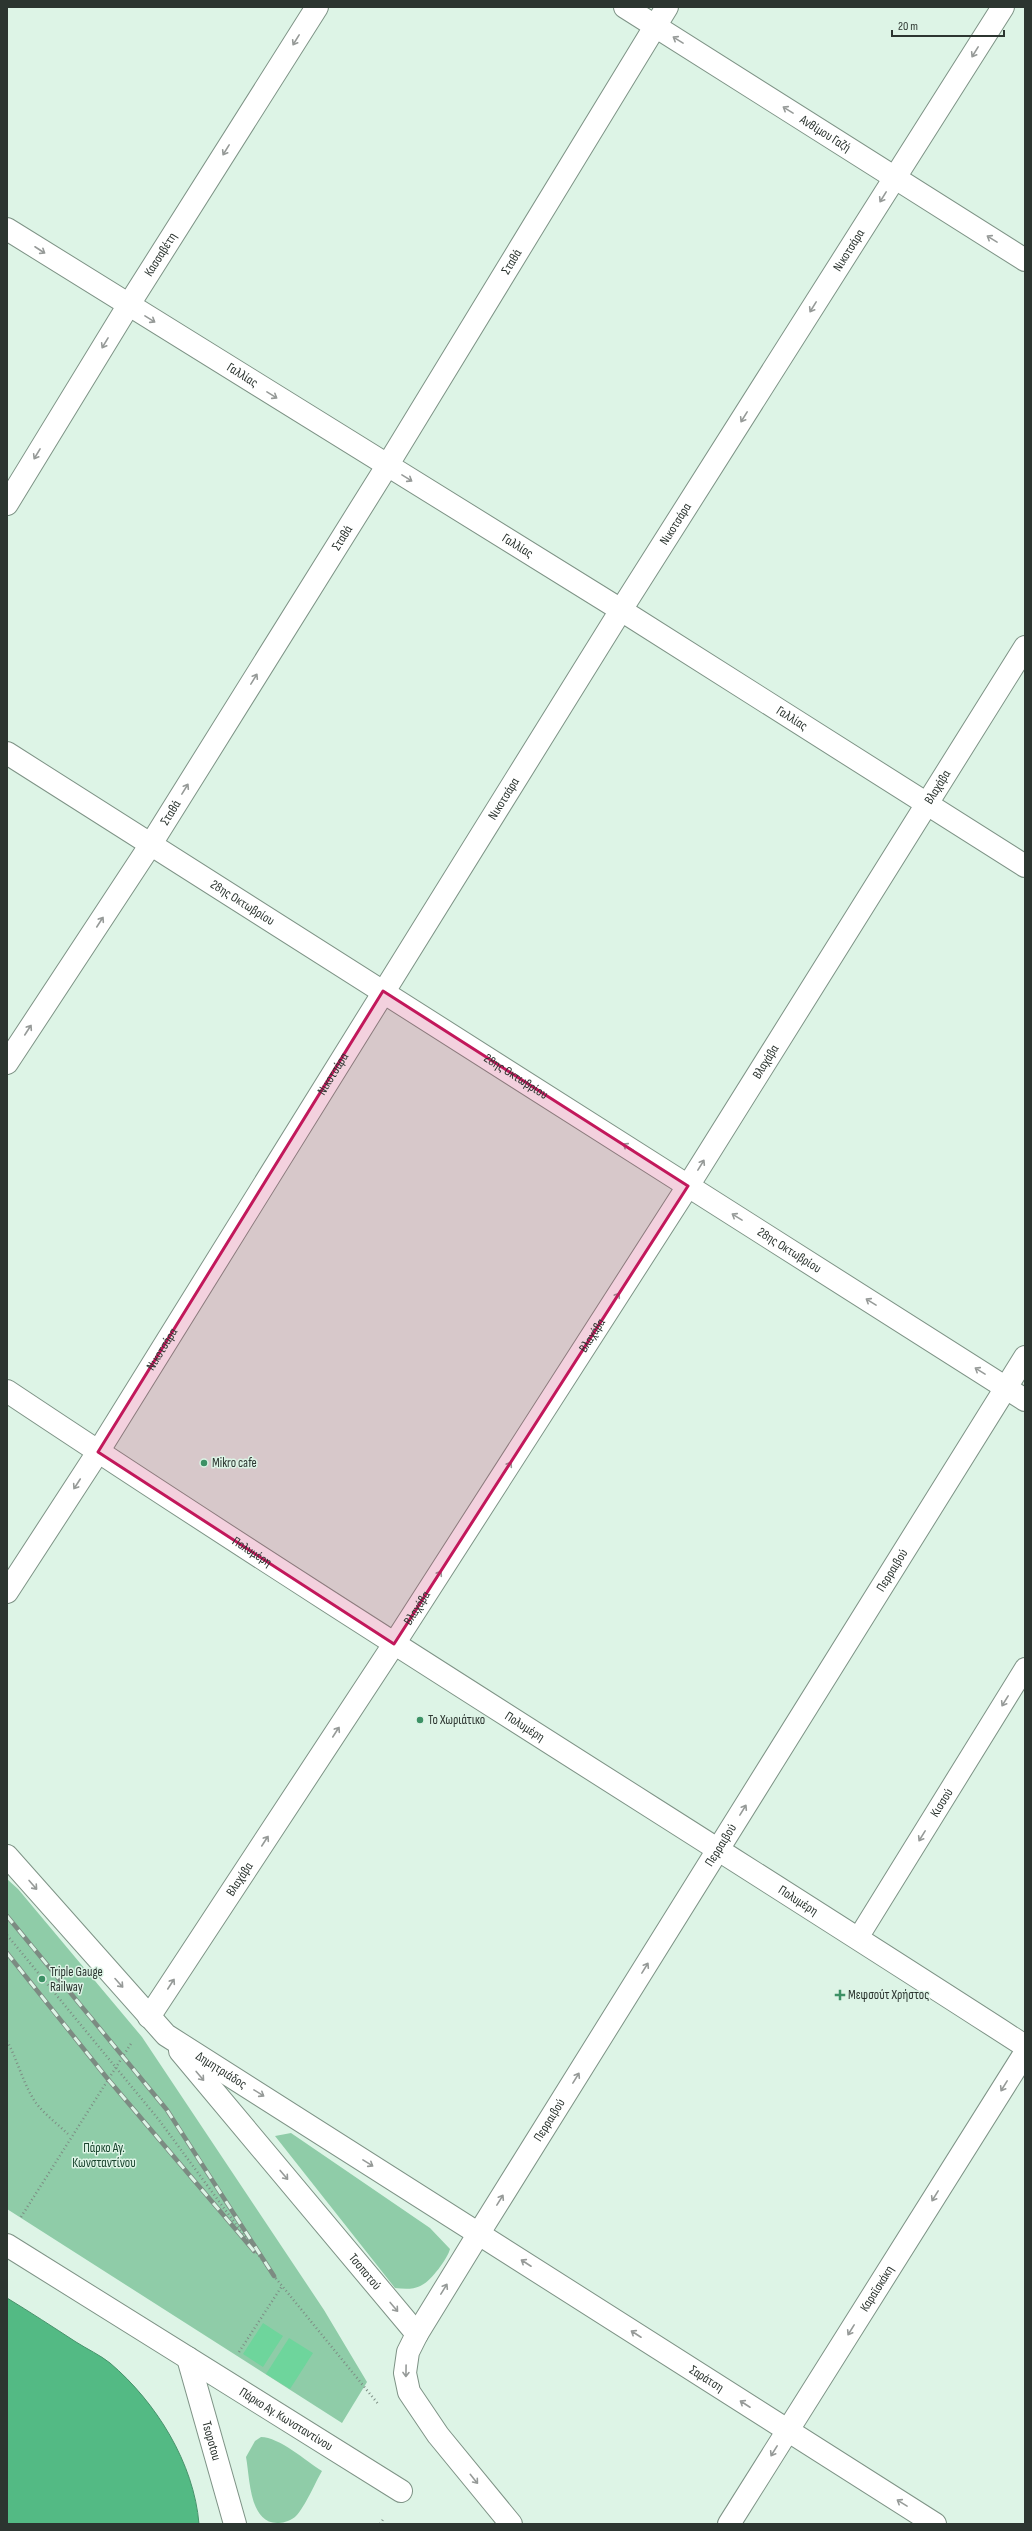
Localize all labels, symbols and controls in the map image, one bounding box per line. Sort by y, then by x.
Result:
scale bar [892,12,1004,38]
text: 20 m [898,19,918,34]
one-way arrow [292,34,300,45]
one-way arrow [673,36,684,44]
one-way arrow [971,46,979,57]
one-way arrow [782,105,793,114]
street label: Ανθίμου Γαζή [796,111,854,156]
one-way arrow [222,144,230,156]
one-way arrow [879,191,887,202]
street label: Νικοτσάρα [830,226,868,274]
street label: Κασσαβέτη [141,230,180,279]
one-way arrow [987,235,998,243]
one-way arrow [34,246,45,254]
street label: Σταθά [498,246,526,277]
one-way arrow [809,301,817,313]
one-way arrow [144,316,156,324]
one-way arrow [101,337,109,348]
street label: Γαλλίας [224,359,261,391]
one-way arrow [266,391,277,399]
one-way arrow [740,411,748,422]
one-way arrow [33,448,41,460]
one-way arrow [401,474,413,482]
street label: Νικοτσάρα [656,500,695,548]
street label: Σταθά [328,522,356,553]
street label: Γαλλίας [499,530,536,562]
one-way arrow [250,673,258,684]
street label: Γαλλίας [773,703,811,734]
street label: Βλαχάβα [921,767,954,807]
street label: Νικοτσάρα [485,774,523,823]
one-way arrow [181,784,189,795]
street label: Σταθά [157,797,185,828]
street label: 28ης Οκτωβρίου [207,876,278,929]
one-way arrow [96,916,104,927]
one-way arrow [25,1024,33,1036]
street label: Βλαχάβα [749,1041,783,1082]
street label: Νικοτσάρα [314,1049,352,1098]
street label: 28ης Οκτωβρίου [481,1050,551,1103]
one-way arrow [622,1143,633,1151]
one-way arrow [697,1160,705,1171]
one-way arrow [732,1213,743,1221]
street label: 28ης Οκτωβρίου [754,1224,824,1277]
one-way arrow [612,1293,620,1304]
one-way arrow [865,1297,876,1306]
street label: Βλαχάβα [575,1315,609,1355]
street label: Νικοτσάρα [143,1325,181,1373]
one-way arrow [974,1367,986,1375]
place label: Mikro cafe [212,1455,257,1471]
marker: Mikro cafe [199,1458,209,1468]
one-way arrow [504,1461,512,1472]
one-way arrow [72,1478,80,1490]
street label: Πολυμέρη [229,1533,275,1570]
street label: Περραιβού [873,1546,911,1595]
one-way arrow [434,1570,442,1582]
street label: Βλαχάβα [400,1588,434,1628]
one-way arrow [1000,1696,1009,1707]
street label: Πολυμέρη [502,1708,548,1745]
place label: Το Χωριάτικο [428,1712,485,1728]
marker: Το Χωριάτικο [415,1715,425,1725]
one-way arrow [332,1727,340,1738]
street label: Κισσού [927,1785,957,1820]
one-way arrow [739,1805,747,1816]
street label: Περραιβού [701,1821,740,1869]
one-way arrow [917,1830,925,1842]
one-way arrow [261,1835,269,1846]
street label: Βλαχάβα [223,1859,257,1899]
one-way arrow [28,1880,37,1891]
street label: Πολυμέρη [775,1882,821,1919]
one-way arrow [640,1962,649,1973]
place label: Triple Gauge Railway [50,1964,103,1995]
marker: Triple Gauge Railway [37,1974,47,1984]
one-way arrow [114,1978,123,1988]
one-way arrow [167,1978,175,1990]
place label: Μεφσούτ Χρήστος [848,1987,929,2003]
marker: Μεφσούτ Χρήστος [835,1990,845,2000]
street label: Δημητριάδος [193,2048,250,2092]
one-way arrow [196,2070,205,2081]
one-way arrow [572,2073,580,2084]
one-way arrow [1000,2080,1008,2091]
one-way arrow [253,2089,264,2098]
street label: Περραιβού [530,2096,569,2144]
park label: Πάρκο Αγ. Κωνσταντίνου [72,2140,136,2171]
one-way arrow [362,2159,373,2167]
one-way arrow [279,2170,288,2181]
one-way arrow [931,2190,939,2201]
one-way arrow [496,2194,504,2206]
street label: Τσοποτού [345,2250,385,2293]
one-way arrow [520,2259,532,2267]
street label: Καραϊσκάκη [856,2263,897,2315]
one-way arrow [441,2283,449,2295]
one-way arrow [390,2302,399,2313]
one-way arrow [847,2324,855,2335]
one-way arrow [630,2329,642,2337]
street label: Σαράτση [686,2362,727,2396]
one-way arrow [402,2364,410,2377]
street label: Πάρκο Αγ. Κωνσταντίνου [236,2384,336,2454]
one-way arrow [740,2400,751,2408]
street label: Tsopotou [198,2419,225,2462]
one-way arrow [770,2445,778,2456]
one-way arrow [470,2473,478,2484]
one-way arrow [897,2499,908,2507]

